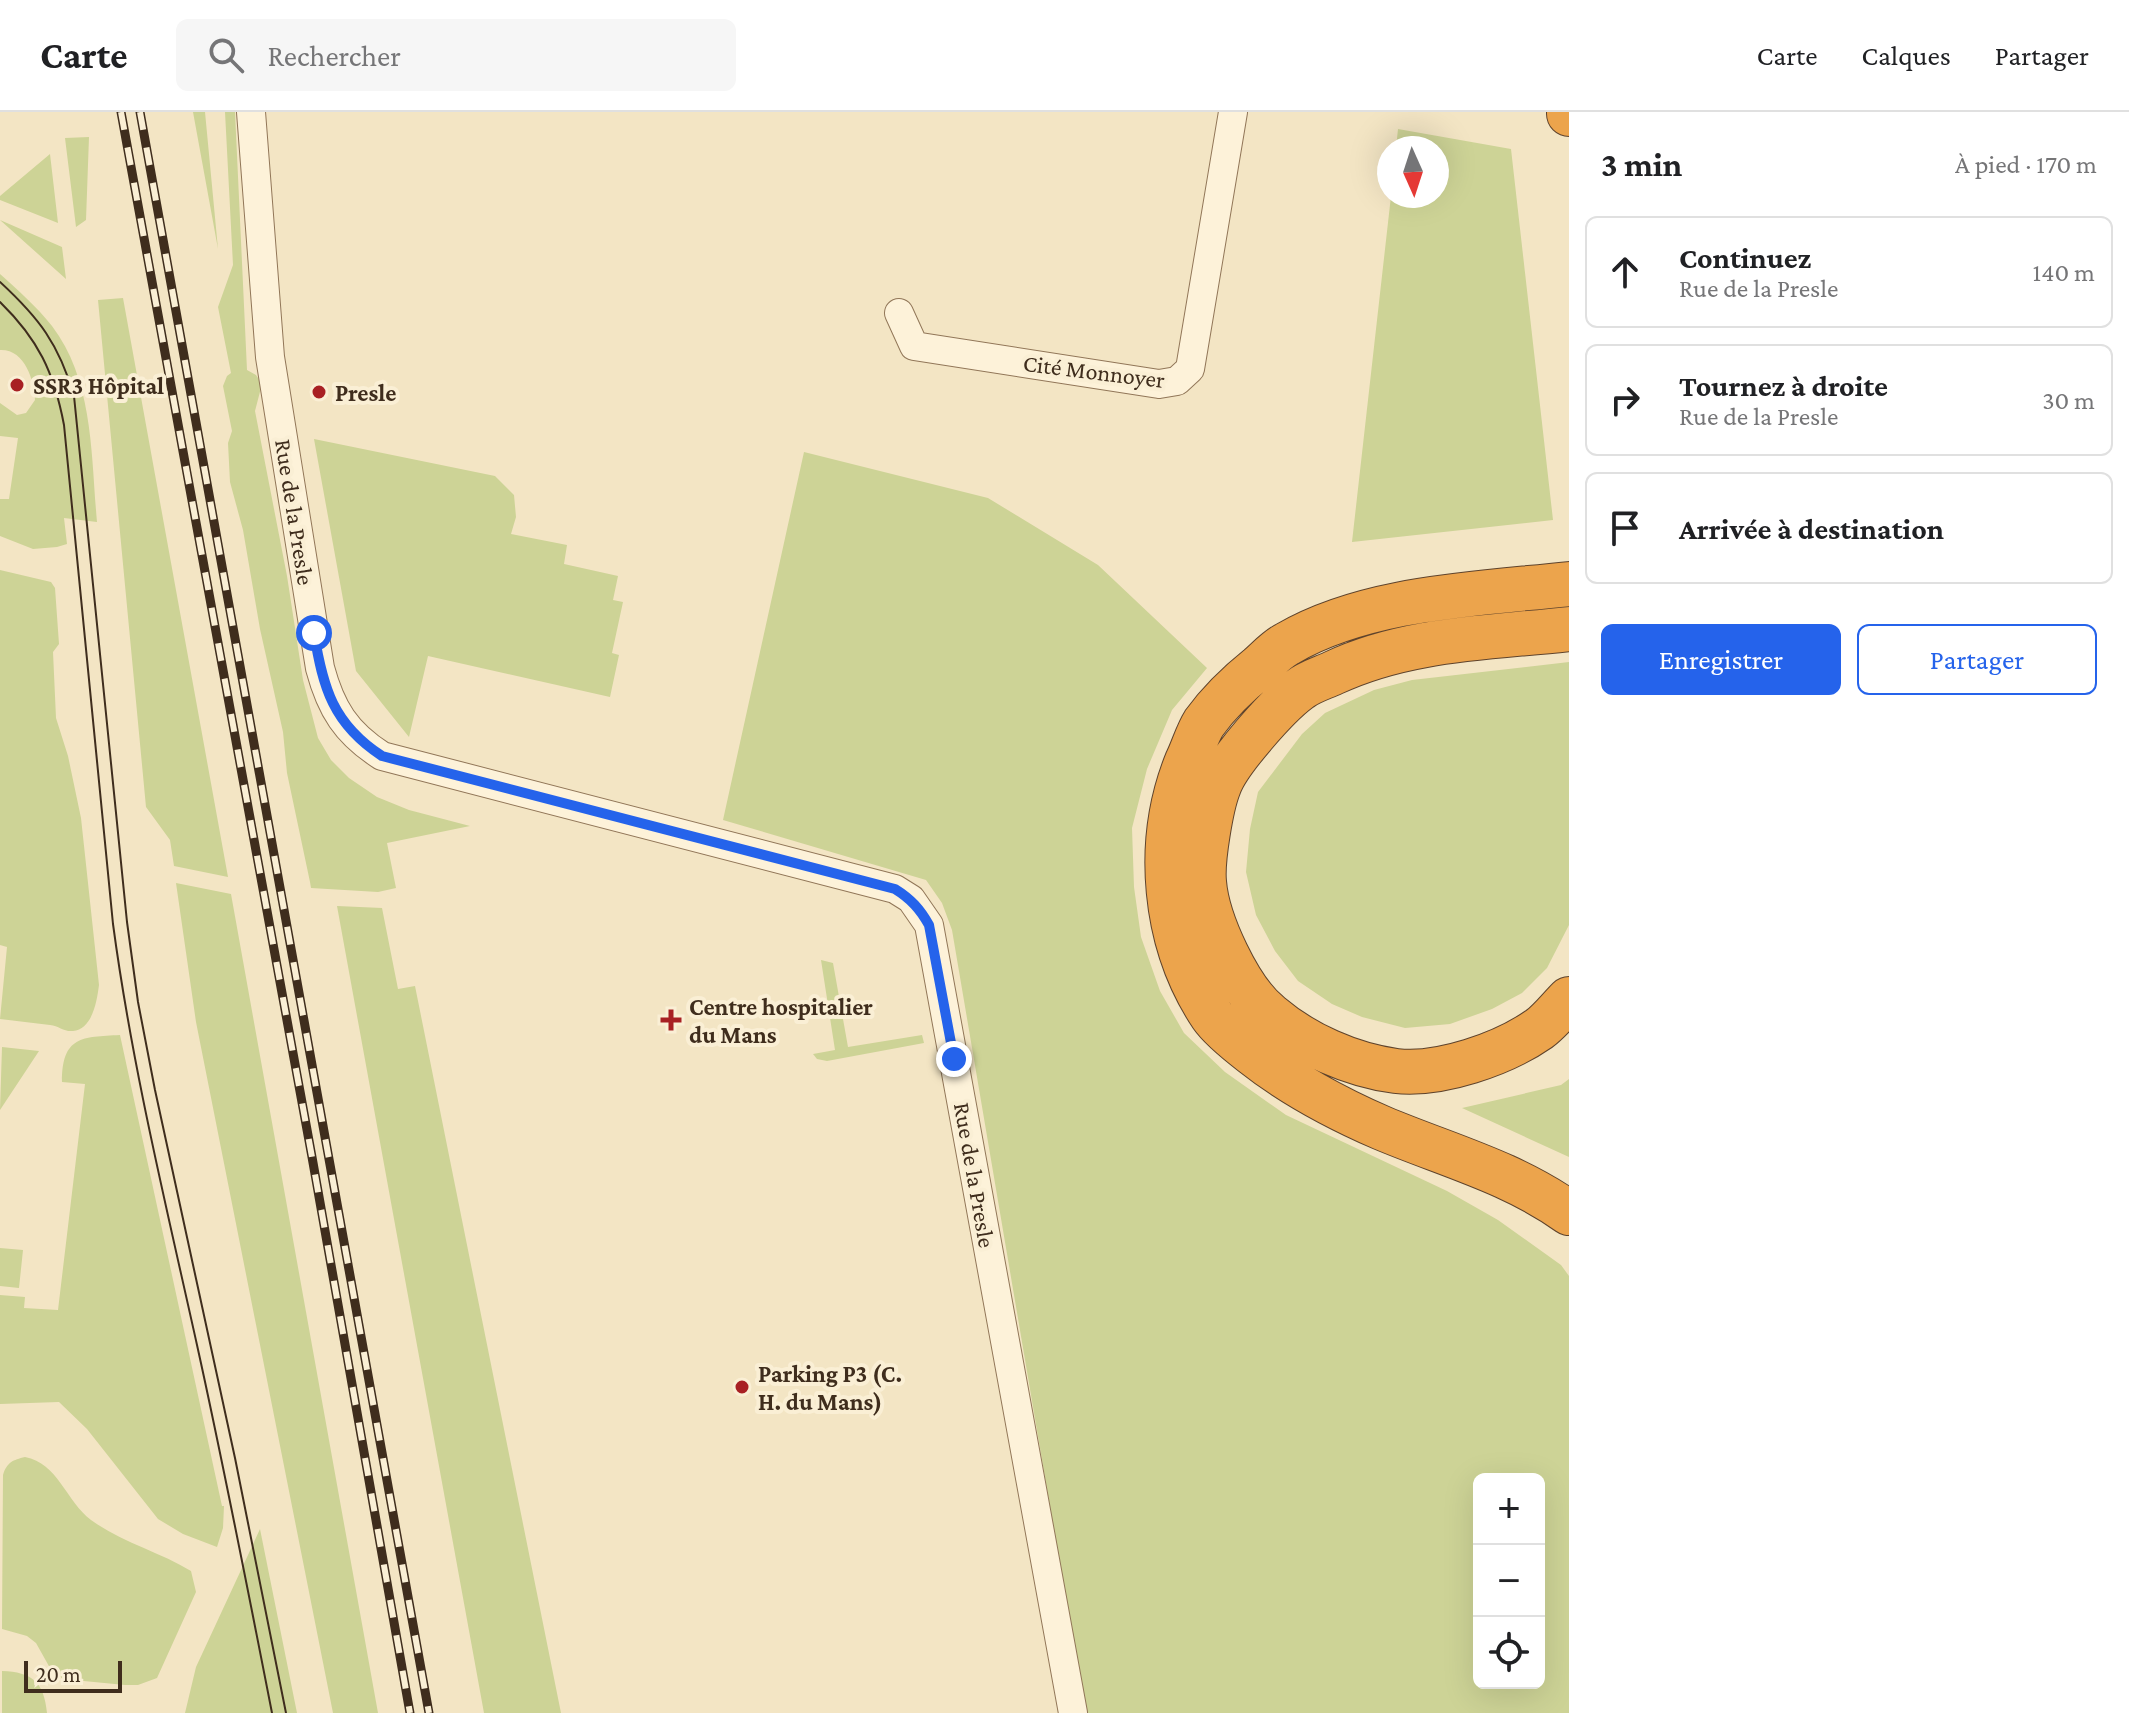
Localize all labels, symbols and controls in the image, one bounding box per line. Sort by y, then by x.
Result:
search box [176,19,736,91]
icon: search [204,33,248,77]
text: Carte [40,34,128,76]
text: Rechercher [268,39,401,72]
text: Carte [1757,40,1818,71]
text: Calques [1862,40,1951,71]
text: Partager [1995,40,2089,71]
north arrow [1377,136,1449,208]
text: 3 min [1601,146,1682,183]
text: À pied · 170 m [1955,150,2097,179]
text: Continuez [1679,241,1811,274]
icon: ahead [1603,250,1647,294]
text: 140 m [2033,258,2095,287]
text: Rue de la Presle [1679,274,1839,303]
street label: Cité Monnoyer [1022,349,1167,393]
text: Tournez à droite [1679,369,1888,402]
place label: SSR3 Hôpital [33,372,164,399]
marker: SSR3 Hôpital [8,376,26,394]
icon: right [1603,378,1647,422]
place label: Presle [335,379,396,406]
marker: Presle [310,383,328,401]
text: 30 m [2042,386,2095,415]
text: Rue de la Presle [1679,402,1839,431]
street label: Rue de la Presle [270,437,320,587]
icon: arrive [1603,506,1647,550]
text: Arrivée à destination [1679,512,1944,545]
route start [296,615,332,651]
button: Enregistrer [1601,624,1841,695]
button: Partager [1857,624,2097,695]
place label: Centre hospitalier du Mans [689,993,873,1048]
marker: Centre hospitalier du Mans [660,1009,682,1031]
route end [936,1041,972,1077]
street label: Rue de la Presle [949,1100,1001,1250]
place label: Parking P3 (C. H. du Mans) [758,1360,902,1416]
marker: Parking P3 (C. H. du Mans) [733,1378,751,1396]
map controls [1473,1473,1545,1689]
button: + [1473,1473,1545,1545]
button: − [1473,1545,1545,1617]
button: locate [1473,1617,1545,1689]
scale bar [24,1657,122,1693]
text: 20 m [36,1662,81,1687]

